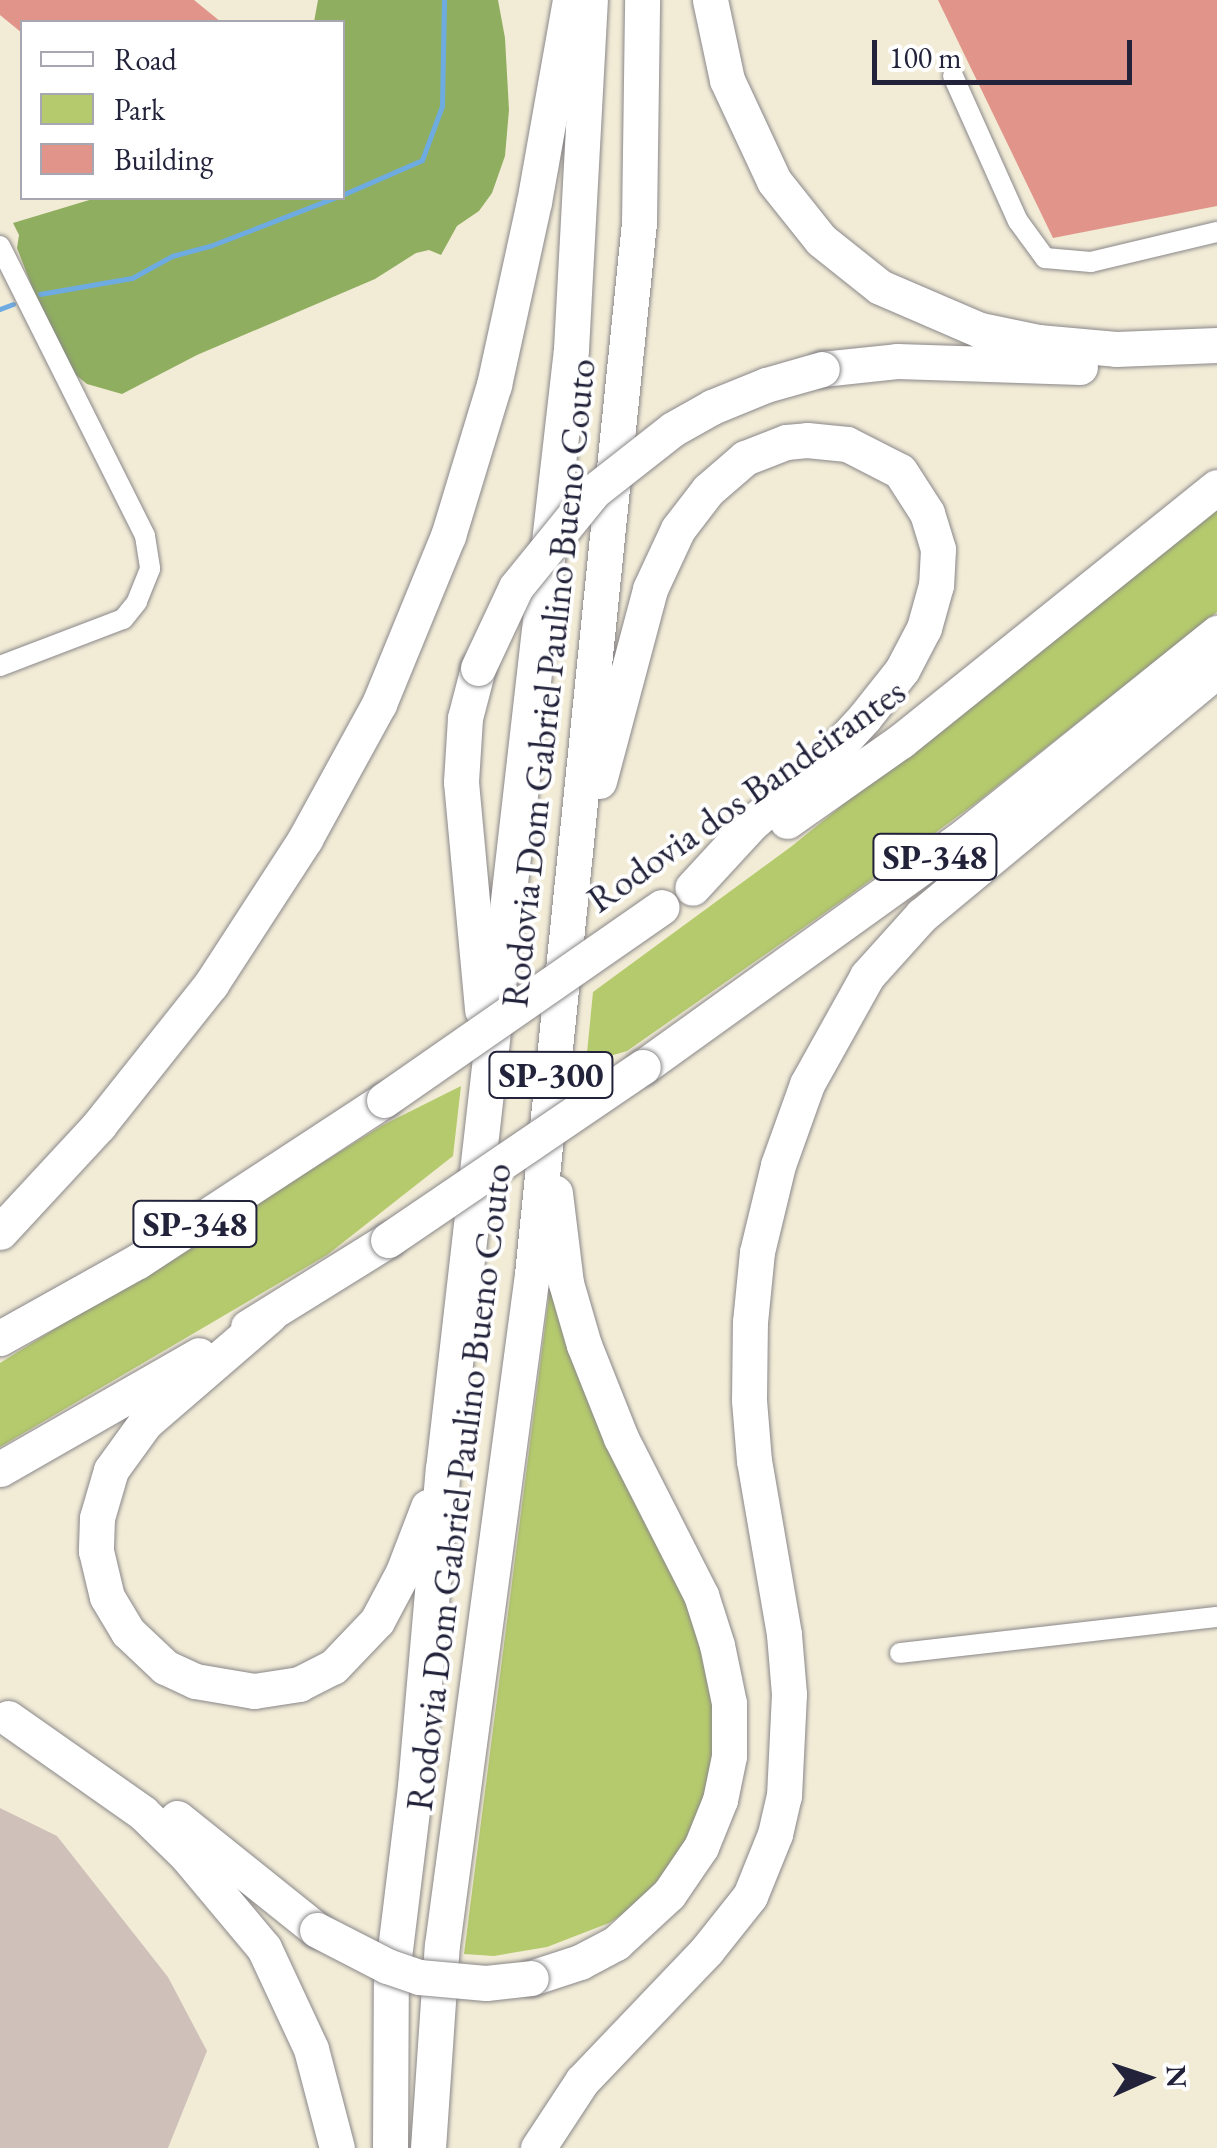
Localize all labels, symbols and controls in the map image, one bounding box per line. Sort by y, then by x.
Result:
legend [20,20,345,200]
scale bar [877,20,1137,82]
text: 100 m [889,38,962,77]
text: Road [114,40,177,79]
text: Park [114,90,165,129]
text: Building [114,140,213,179]
street label: Rodovia Dom Gabriel Paulino Bueno Couto [491,356,605,1010]
street label: Rodovia dos Bandeirantes [578,668,914,922]
road number: SP-348 [870,827,1000,887]
road number: SP-300 [486,1045,616,1105]
street label: Rodovia Dom Gabriel Paulino Bueno Couto [396,1161,520,1813]
road number: SP-348 [130,1194,260,1254]
north arrow [1097,2028,1197,2128]
text: N [1158,2064,1196,2089]

